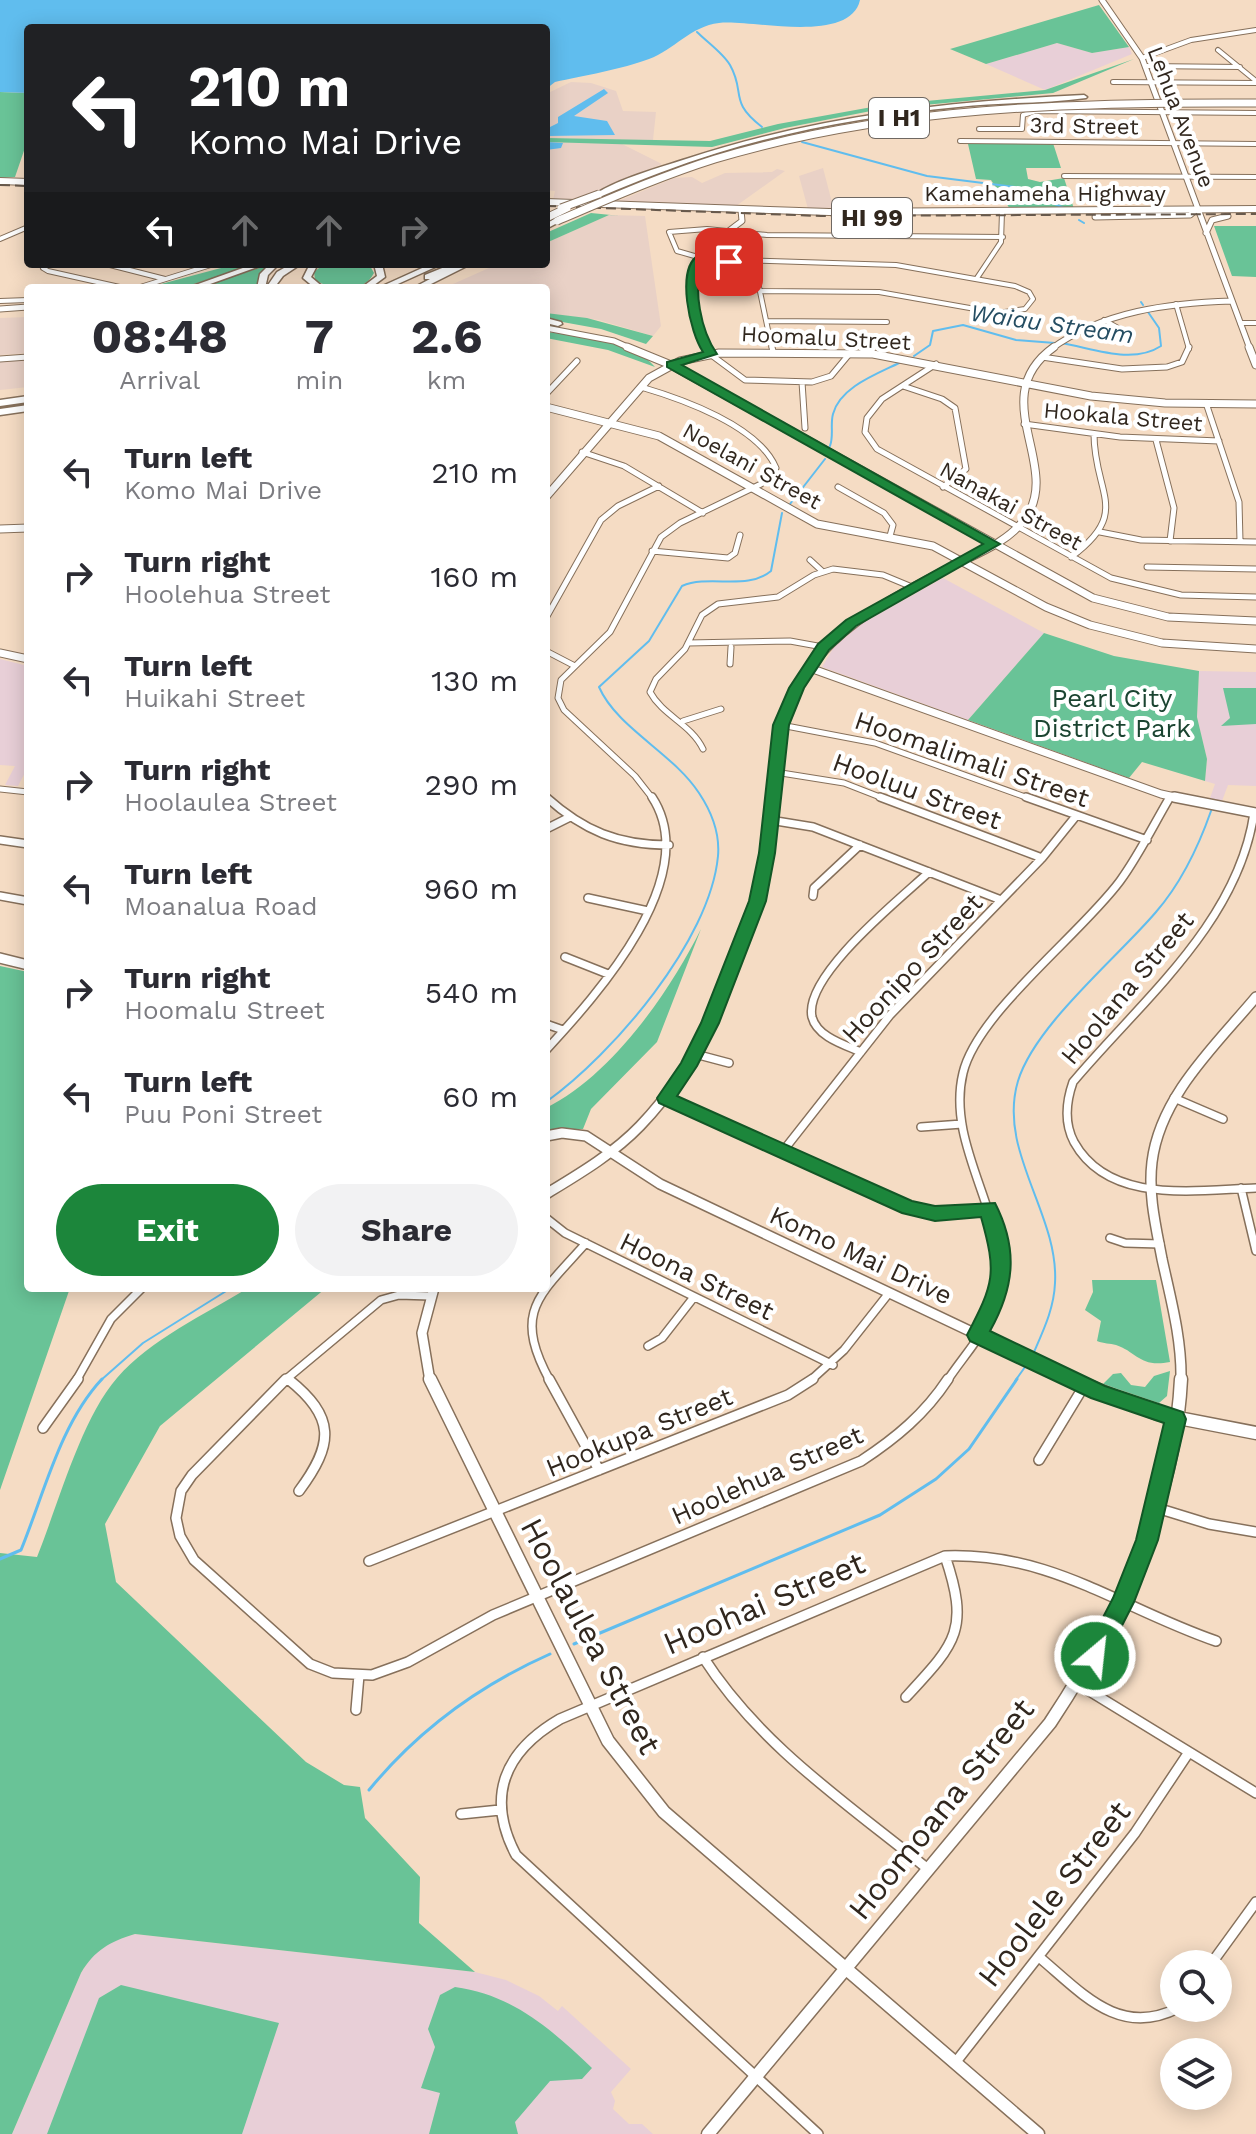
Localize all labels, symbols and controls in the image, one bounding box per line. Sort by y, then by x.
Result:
street label: Lehua Avenue [1143,43,1219,191]
text: 210 m [188,54,350,120]
icon: left [56,56,160,160]
road number: I H1 [869,98,929,138]
street label: 3rd Street [1029,113,1139,139]
text: Komo Mai Drive [188,121,462,163]
street label: Kamehameha Highway [924,181,1166,206]
road number: HI 99 [832,198,912,238]
icon: left [139,208,183,252]
icon: ahead [223,208,267,252]
icon: ahead [307,208,351,252]
icon: right [391,208,435,252]
pin [695,228,763,296]
icon: arrive [707,240,751,284]
water label: Waiau Stream [968,299,1136,349]
text: 08:48 [91,308,228,365]
text: 7 [305,308,334,365]
text: 2.6 [411,308,483,365]
street label: Hoomalu Street [741,321,911,355]
text: Arrival [119,365,200,395]
text: min [295,365,343,395]
text: km [427,365,466,395]
street label: Hookala Street [1042,398,1204,436]
street label: Noelani Street [678,418,826,514]
text: Turn left [124,440,252,475]
icon: left [56,450,100,494]
text: 210 m [431,455,518,490]
street label: Nanakai Street [935,457,1087,555]
text: Komo Mai Drive [124,475,322,505]
text: Turn right [124,544,270,579]
icon: right [56,554,100,598]
text: 160 m [431,559,518,594]
text: Hoolehua Street [124,579,330,609]
text: Turn left [124,648,252,683]
icon: left [56,658,100,702]
text: 130 m [431,663,518,698]
text: Huikahi Street [124,683,305,713]
park label: Pearl City District Park [1033,683,1191,743]
street label: Hoomalimali Street [851,705,1093,813]
street label: Hooluu Street [829,747,1006,835]
text: Turn right [124,752,270,787]
icon: right [56,762,100,806]
text: 290 m [425,767,518,802]
text: Hoolaulea Street [124,787,337,817]
text: Turn left [124,856,252,891]
icon: left [56,866,100,910]
text: 960 m [424,871,518,906]
street label: Hoonipo Street [836,887,989,1048]
text: Moanalua Road [124,891,318,921]
street label: Hoolana Street [1054,905,1200,1070]
text: Turn right [124,960,270,995]
icon: right [56,970,100,1014]
text: 540 m [425,975,518,1010]
text: Hoomalu Street [124,995,325,1025]
text: Turn left [124,1064,252,1099]
icon: left [56,1074,100,1118]
text: 60 m [442,1079,518,1114]
text: Puu Poni Street [124,1099,322,1129]
button: Exit [56,1184,279,1276]
button: Share [295,1184,518,1276]
street label: Komo Mai Drive [765,1200,957,1310]
street label: Hoona Street [615,1226,779,1326]
street label: Hookupa Street [541,1381,737,1483]
street label: Hoolehua Street [667,1419,867,1531]
street label: Hoolaulea Street [513,1511,669,1761]
street label: Hoohai Street [657,1543,871,1663]
position arrow [1053,1614,1137,1698]
street label: Hoomoana Street [840,1691,1042,1927]
street label: Hoolele Street [970,1793,1138,1995]
map controls [1160,1950,1232,2110]
button: search [1160,1950,1232,2022]
button: layers [1160,2038,1232,2110]

